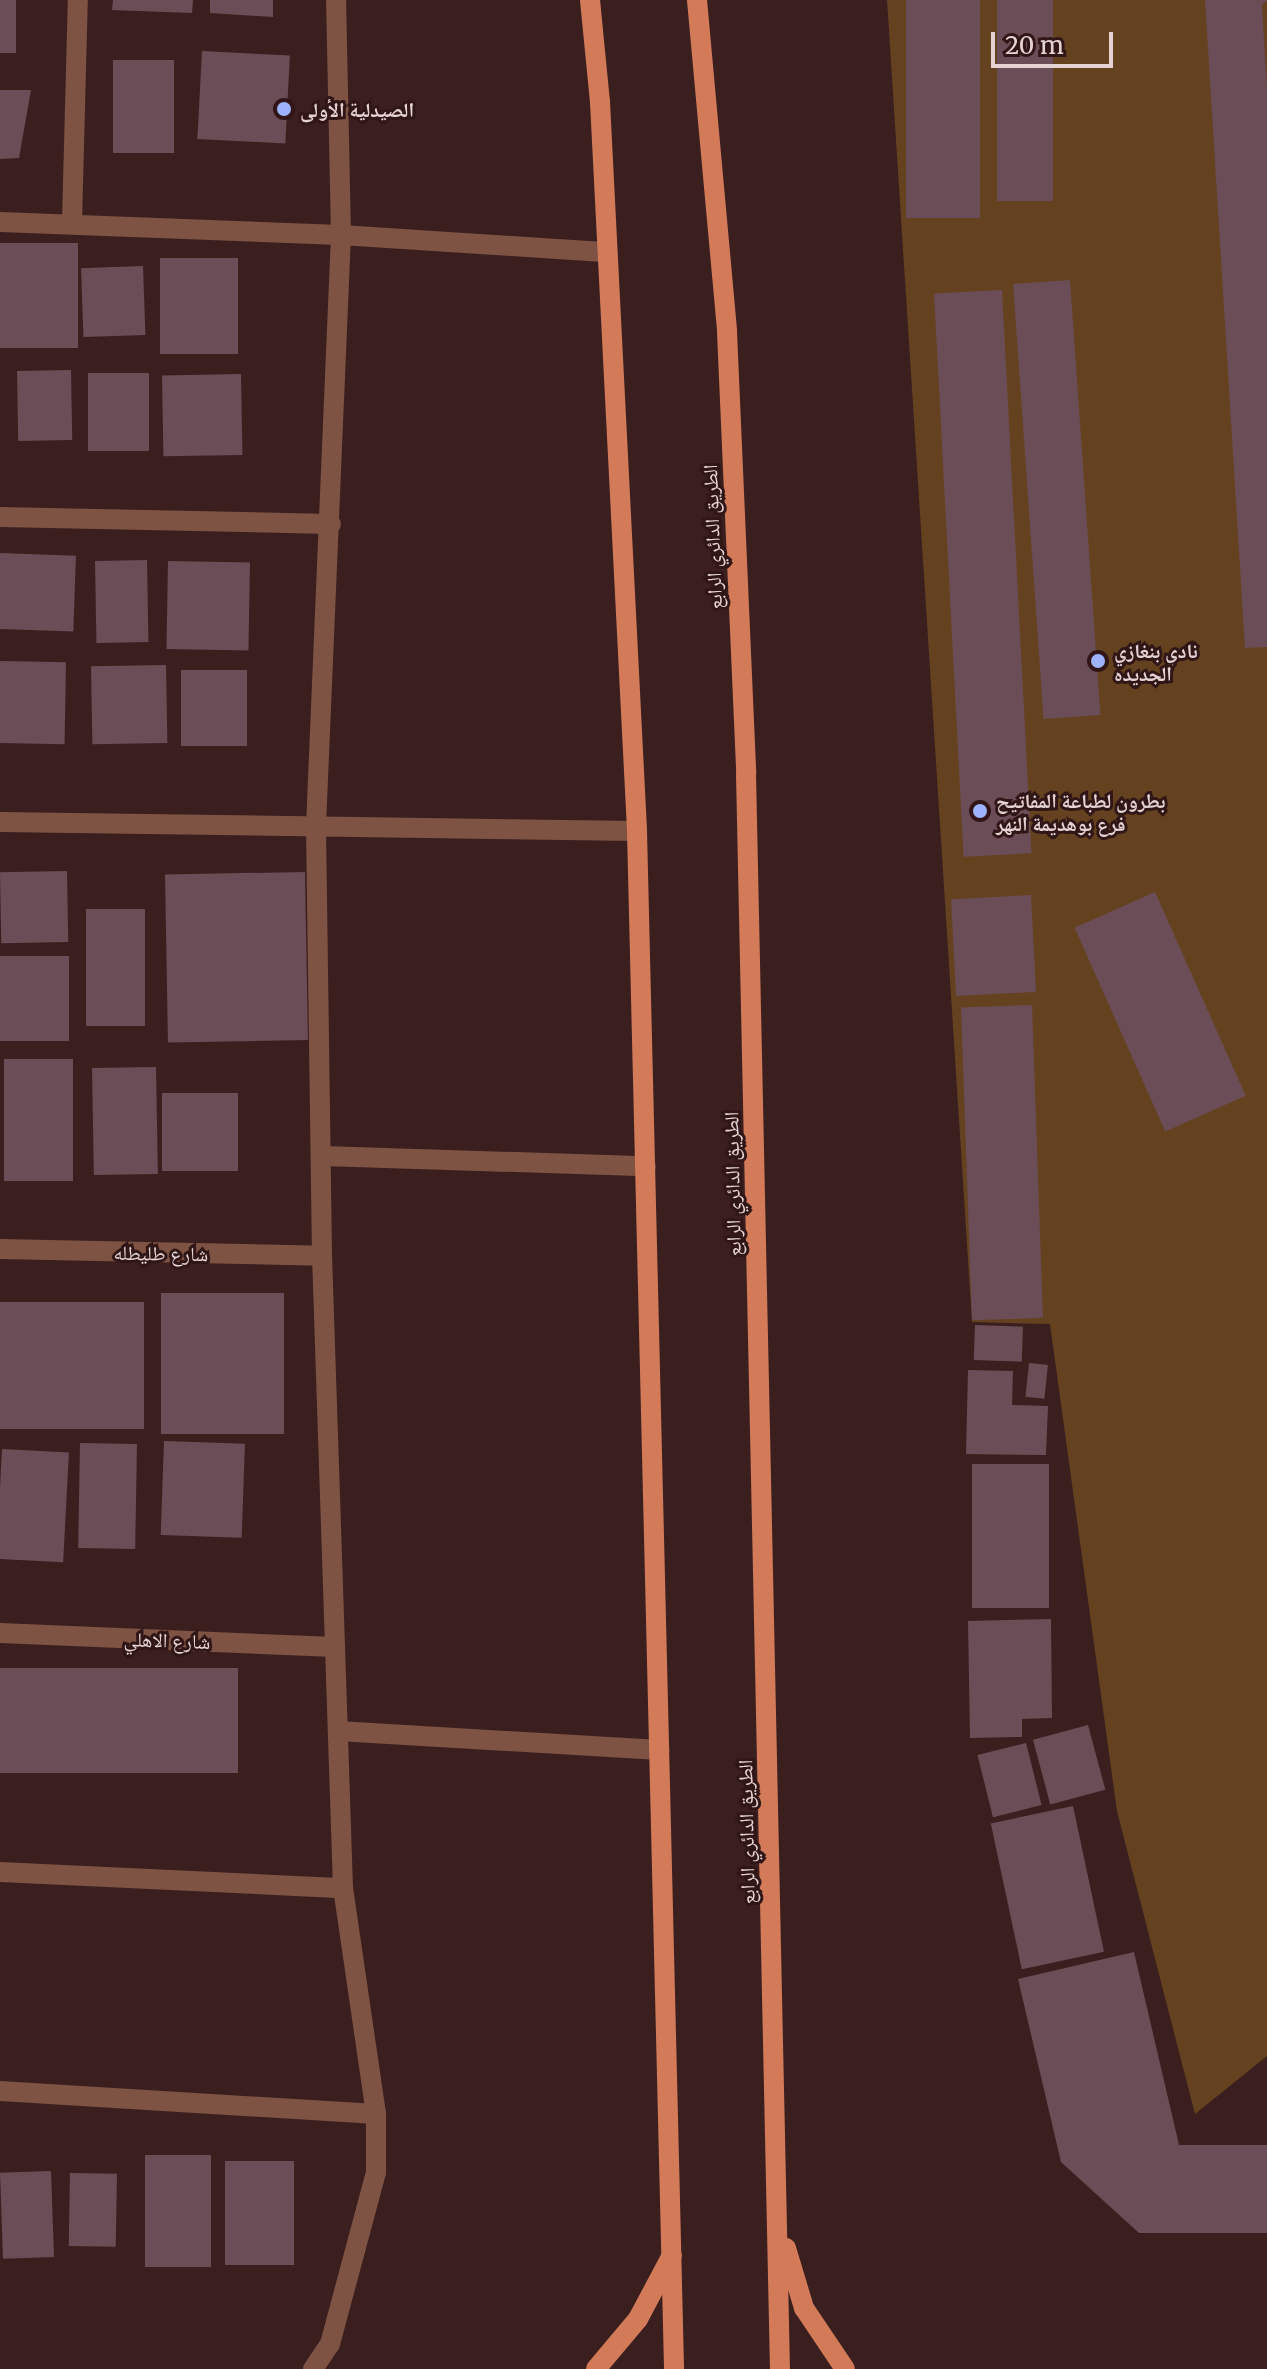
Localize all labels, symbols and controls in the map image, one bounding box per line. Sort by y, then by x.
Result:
scale bar [995,16,1117,66]
text: 20 m [1005,30,1064,61]
place label: الصيدلية الأولى [300,97,414,121]
marker: الصيدلية الأولى [275,100,293,118]
street label: الطريق الدائري الرابع [697,464,727,610]
place label: نادي بنغازي الجديده [1114,638,1198,685]
marker: نادي بنغازي الجديده [1089,652,1107,670]
place label: بطرون لطباعة المفاتيح فرع بوهديمة النهر [996,788,1166,835]
marker: بطرون لطباعة المفاتيح فرع بوهديمة النهر [971,802,989,820]
street label: الطريق الدائري الرابع [719,1111,745,1257]
street label: شارع طليطله [114,1240,208,1266]
street label: شارع الاهلي [123,1626,211,1654]
street label: الطريق الدائري الرابع [733,1759,759,1905]

